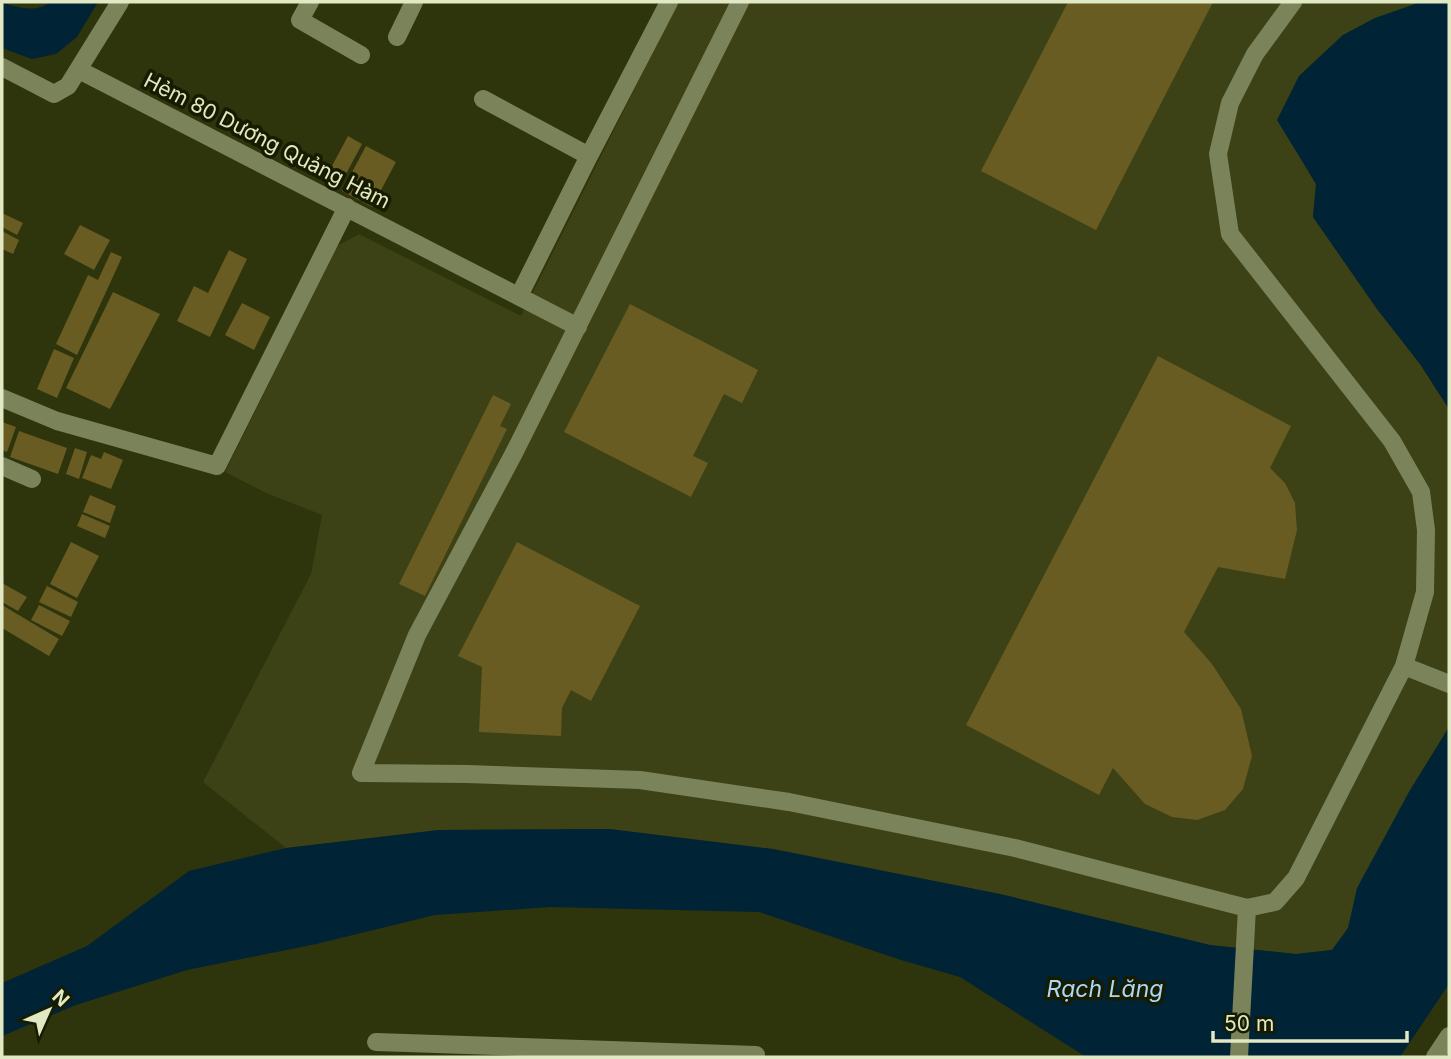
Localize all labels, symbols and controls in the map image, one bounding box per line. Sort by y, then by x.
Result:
street label: Hẻm 80 Dương Quảng Hàm [140,68,394,214]
north arrow [14,975,84,1045]
water label: Rạch Lăng [1047,975,1163,1003]
text: N [47,985,74,1012]
scale bar [1213,1000,1407,1044]
text: 50 m [1224,1011,1274,1036]

